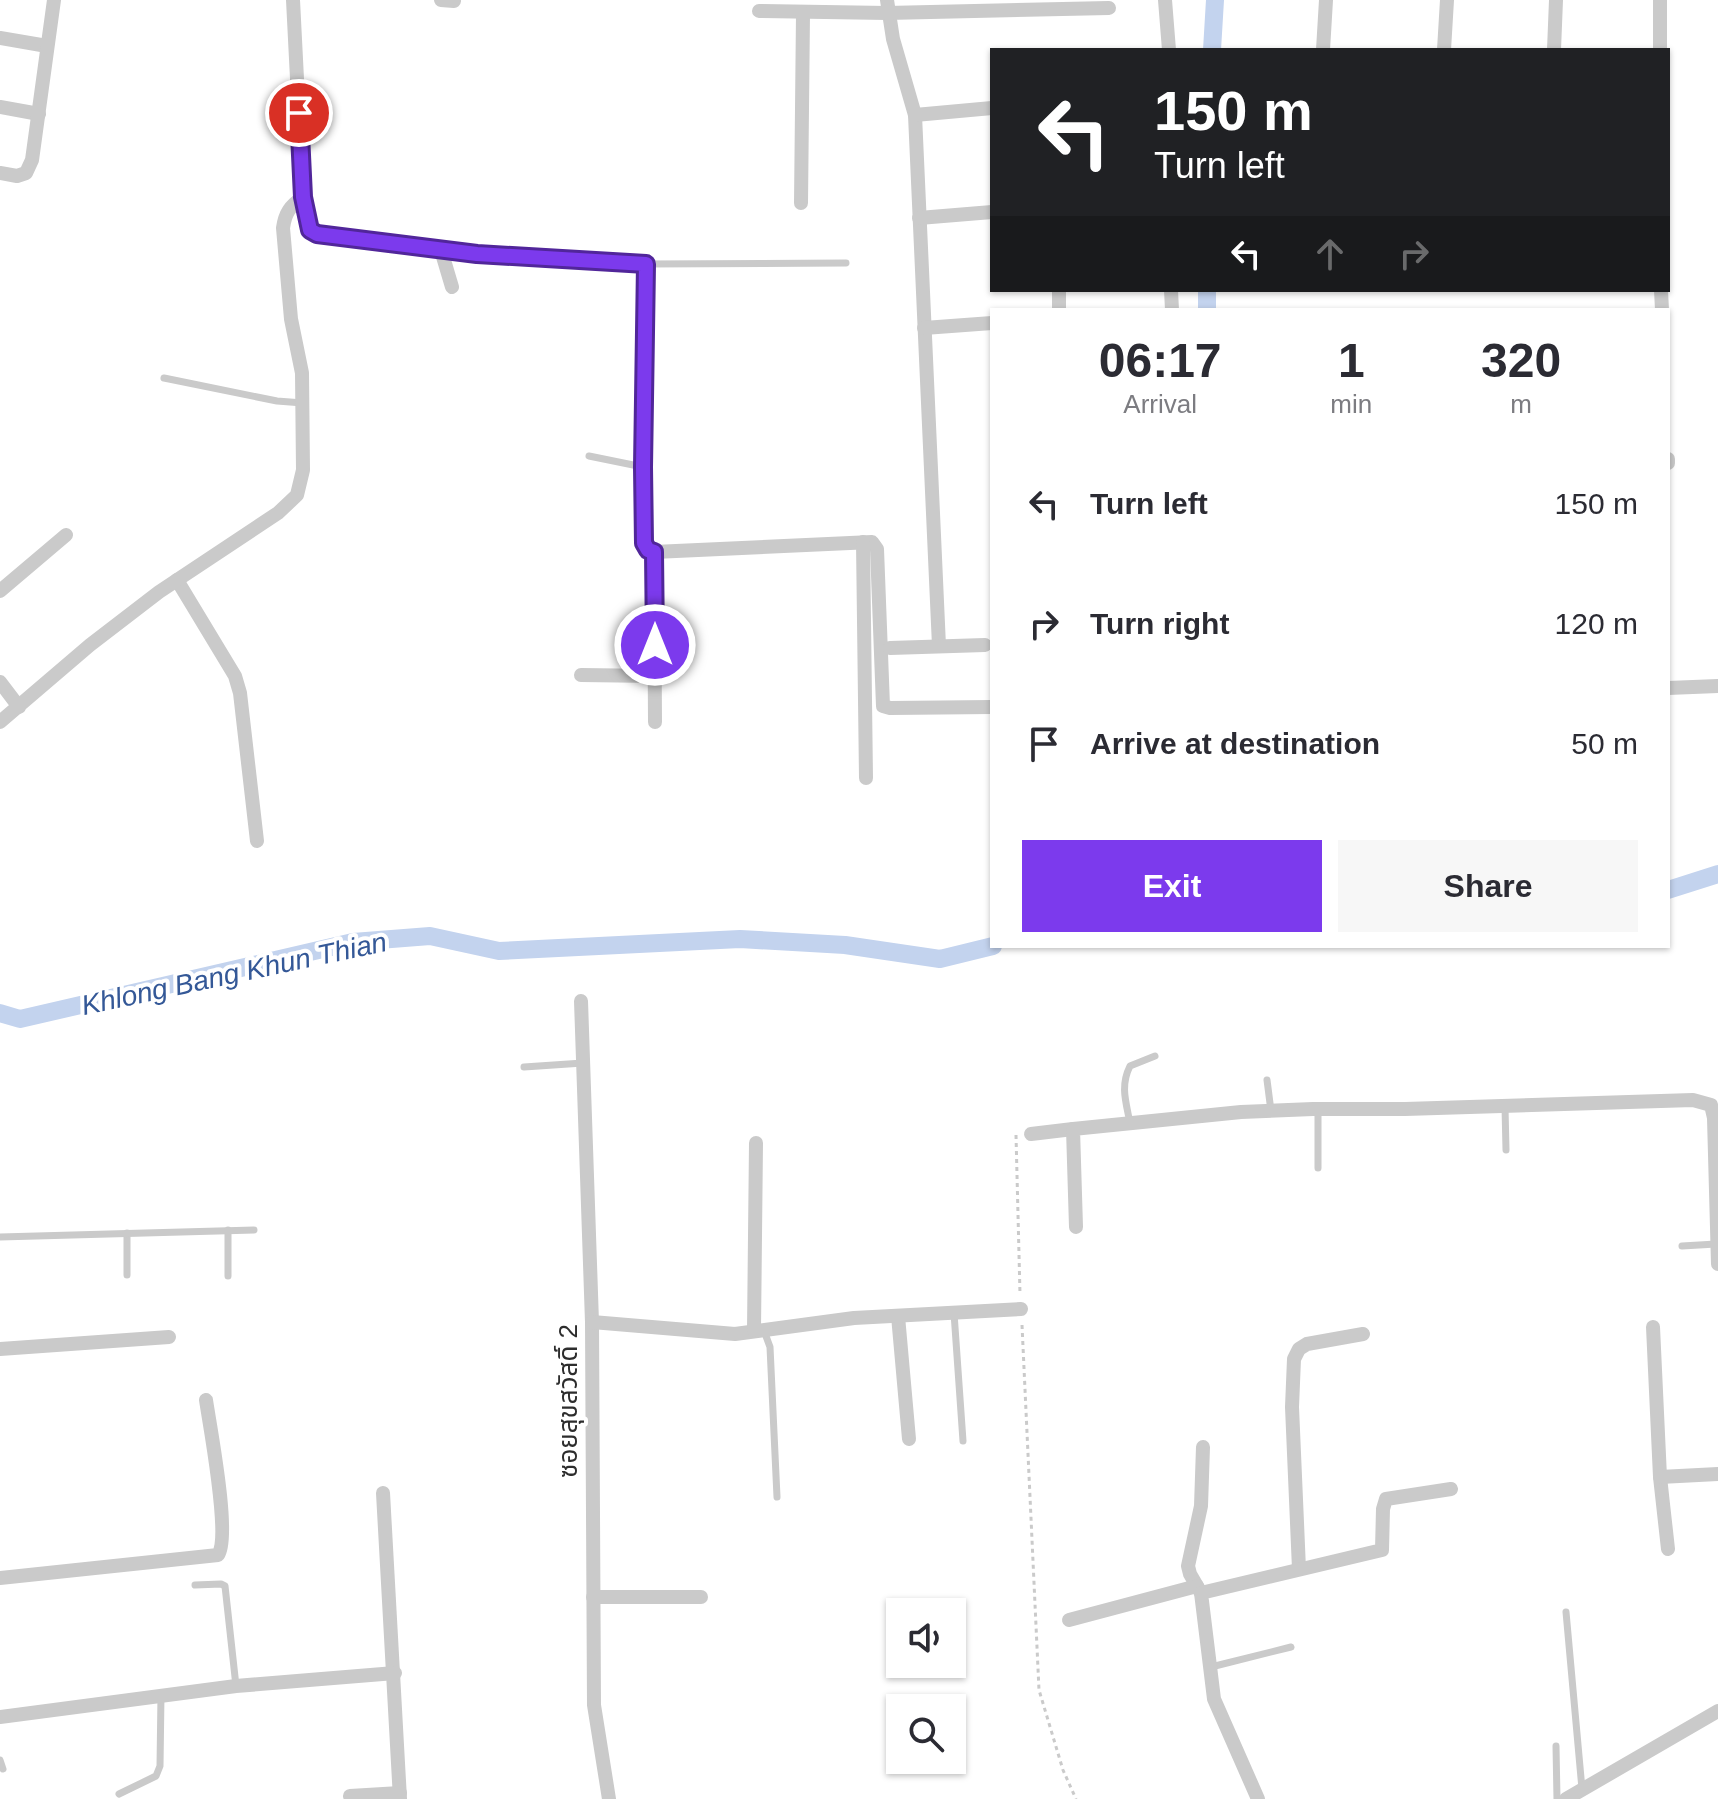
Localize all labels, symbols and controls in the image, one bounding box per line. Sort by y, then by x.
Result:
pin [265,79,333,147]
text: 150 m [1154,79,1313,142]
icon: left [1022,80,1126,184]
icon: arrive [277,91,321,135]
text: Turn left [1154,145,1285,186]
icon: left [1224,232,1268,276]
icon: ahead [1308,232,1352,276]
icon: right [1392,232,1436,276]
text: 06:17 [1099,334,1222,387]
text: 1 [1338,334,1365,387]
text: 320 [1481,334,1561,387]
text: Arrival [1123,389,1197,419]
text: min [1330,389,1372,419]
text: m [1510,389,1532,419]
icon: left [1022,482,1066,526]
text: Turn left [1090,487,1208,520]
text: 150 m [1555,487,1638,520]
icon: right [1022,602,1066,646]
position arrow [613,603,697,687]
text: Turn right [1090,607,1229,640]
text: 120 m [1555,607,1638,640]
icon: arrive [1022,722,1066,766]
text: Arrive at destination [1090,727,1380,760]
text: 50 m [1571,727,1638,760]
button: Exit [1022,840,1322,932]
button: Share [1338,840,1638,932]
water label: Khlong Bang Khun Thian [79,926,390,1021]
street label: ซอยสุขสวัสดิ์ 2 [553,1324,584,1478]
map controls [886,1598,966,1774]
button: sound [886,1598,966,1678]
button: search [886,1694,966,1774]

